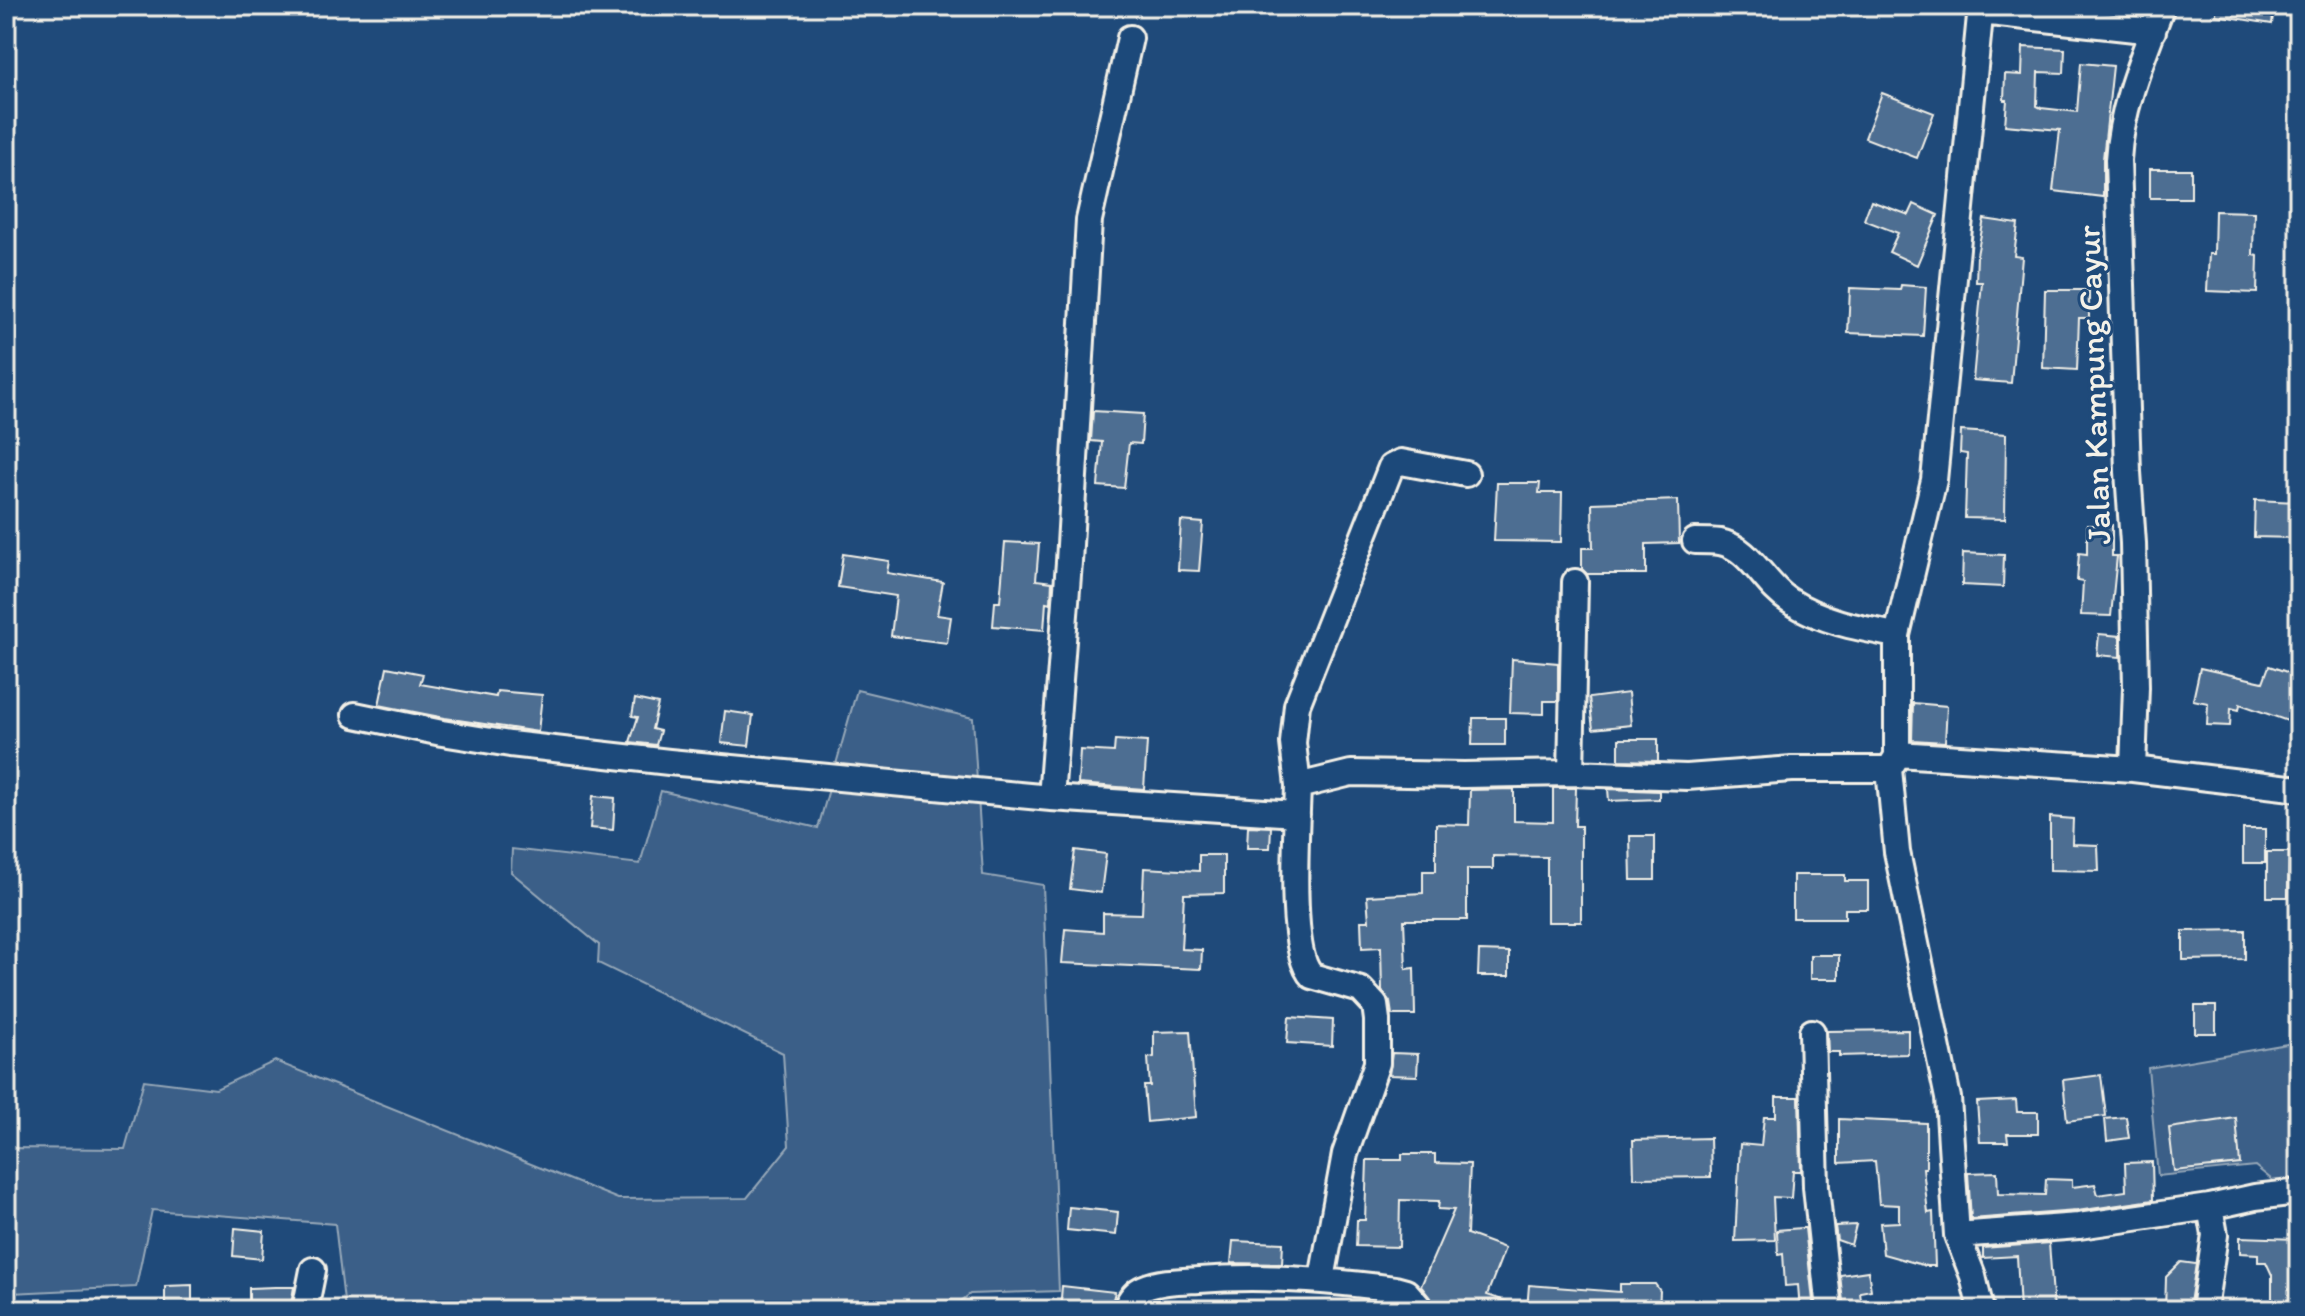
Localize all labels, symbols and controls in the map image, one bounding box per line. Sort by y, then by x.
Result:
street label: Jalan Kampung Cayur [2067,224,2120,545]

